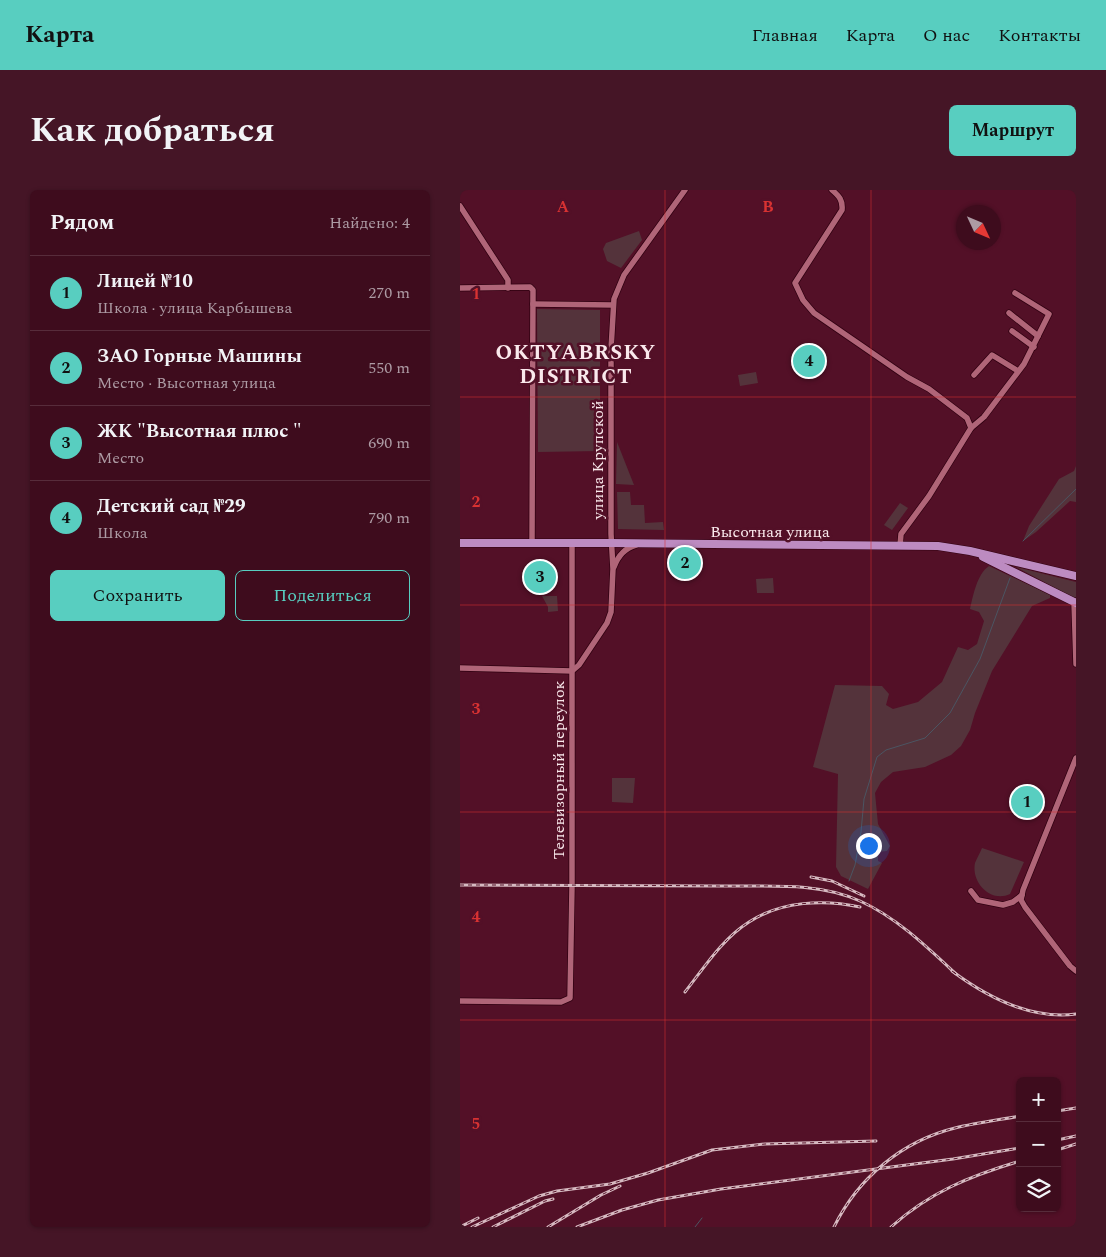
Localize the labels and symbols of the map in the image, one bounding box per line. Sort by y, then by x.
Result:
text: A [557,195,570,219]
text: B [762,195,774,219]
north arrow [956,205,1001,250]
text: 1 [472,282,480,306]
district label: OKTYABRSKY DISTRICT [496,337,656,393]
pin: 4 [793,342,825,380]
street label: улица Крупской [586,400,610,521]
text: 2 [472,490,481,514]
street label: Высотная улица [710,520,830,544]
pin: 2 [669,544,701,582]
pin: 3 [524,558,556,596]
street label: Телевизорный переулок [547,680,571,860]
text: 3 [472,697,481,721]
pin: 1 [1011,783,1043,821]
your location [856,833,882,859]
text: 4 [472,905,481,929]
text: 5 [472,1112,480,1136]

